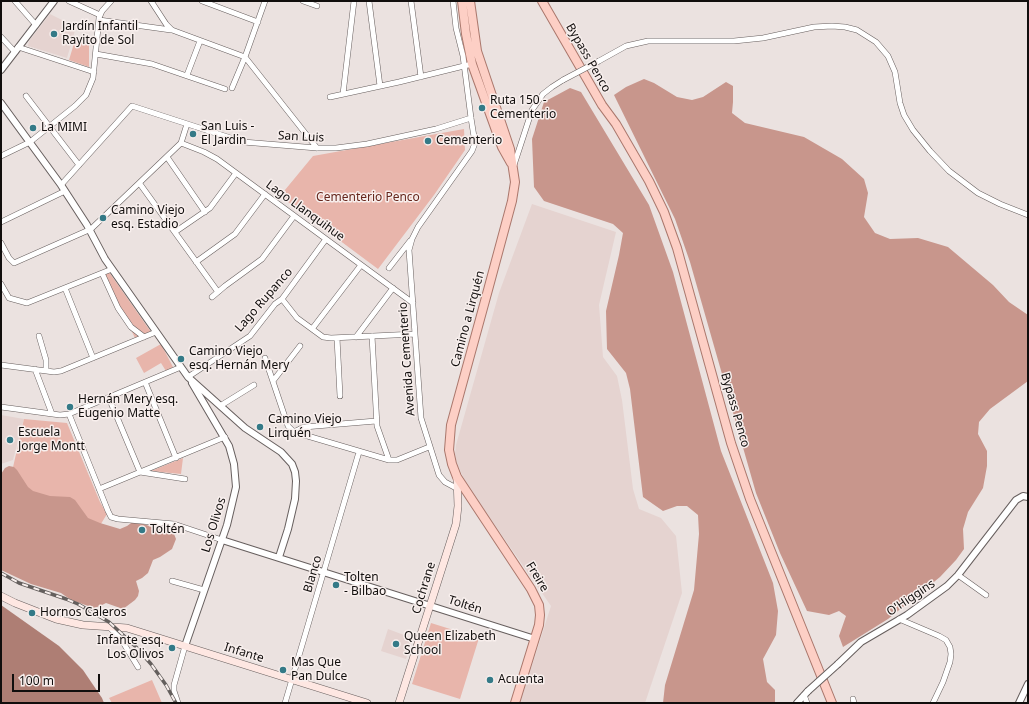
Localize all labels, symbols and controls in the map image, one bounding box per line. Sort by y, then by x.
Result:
place label: Jardín Infantil Rayito de Sol [62,20,138,48]
street label: Bypass Penco [562,21,614,95]
marker: Jardín Infantil Rayito de Sol [49,29,59,39]
place label: Ruta 150 - Cementerio [490,94,556,122]
marker: Ruta 150 - Cementerio [477,103,487,113]
place label: San Luis - El Jardin [201,120,254,148]
place label: La MIMI [41,121,87,135]
marker: La MIMI [28,123,38,133]
marker: San Luis - El Jardin [188,129,198,139]
street label: San Luis [277,129,325,145]
place label: Cementerio [436,134,502,148]
marker: Cementerio [423,136,433,146]
street label: Lago Llanquihue [263,178,347,244]
park label: Cementerio Penco [316,191,420,205]
place label: Camino Viejo esq. Estadio [111,204,185,232]
marker: Camino Viejo esq. Estadio [98,213,108,223]
street label: Lago Rupanco [232,265,296,335]
street label: Camino a Lirquén [448,269,488,369]
street label: Avenida Cementerio [396,301,418,417]
place label: Camino Viejo esq. Hernán Mery [189,345,289,373]
marker: Camino Viejo esq. Hernán Mery [176,354,186,364]
street label: Bypass Penco [717,371,753,449]
place label: Hernán Mery esq. Eugenio Matte [78,393,178,421]
marker: Hernán Mery esq. Eugenio Matte [65,402,75,412]
place label: Camino Viejo Lirquén [268,413,342,441]
marker: Camino Viejo Lirquén [255,422,265,432]
place label: Escuela Jorge Montt [18,426,85,454]
marker: Escuela Jorge Montt [5,435,15,445]
street label: Los Olivos [199,496,229,554]
place label: Toltén [150,523,185,537]
marker: Toltén [137,525,147,535]
street label: Blanco [301,554,325,594]
street label: Freire [523,559,551,595]
street label: Cochrane [409,560,439,616]
place label: Tolten - Bilbao [344,571,386,599]
street label: O'Higgins [884,577,938,619]
marker: Tolten - Bilbao [331,580,341,590]
street label: Toltén [446,593,484,617]
place label: Hornos Caleros [40,606,127,620]
marker: Hornos Caleros [27,608,37,618]
place label: Queen Elizabeth School [404,630,496,658]
place label: Infante esq. Los Olivos [97,634,164,662]
marker: Queen Elizabeth School [391,639,401,649]
street label: Infante [222,640,266,666]
marker: Infante esq. Los Olivos [167,643,177,653]
place label: Mas Que Pan Dulce [291,656,347,684]
marker: Mas Que Pan Dulce [278,665,288,675]
scale bar [14,666,102,692]
text: 100 m [19,672,54,689]
place label: Acuenta [498,673,544,687]
marker: Acuenta [485,675,495,685]

